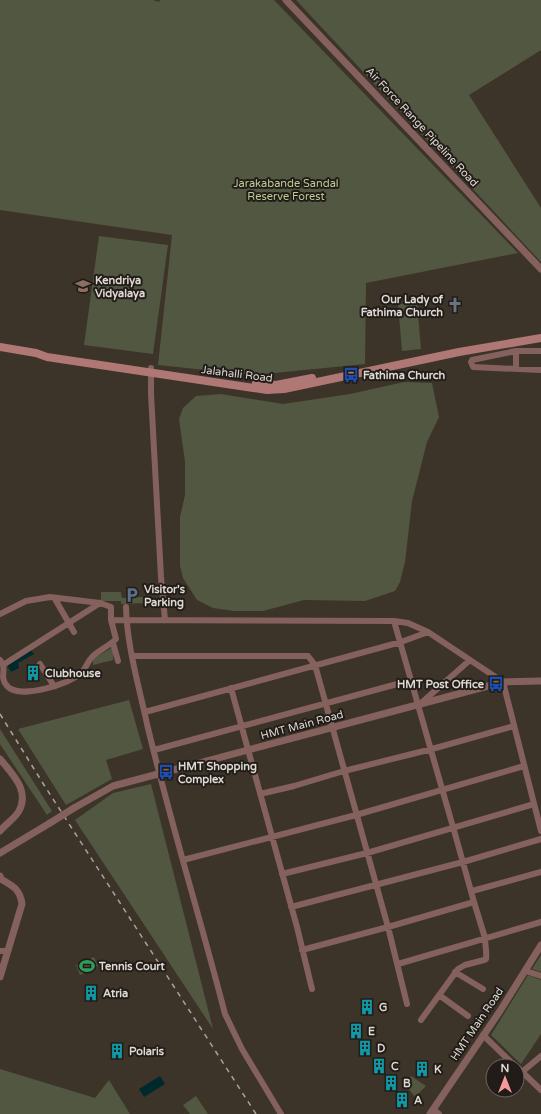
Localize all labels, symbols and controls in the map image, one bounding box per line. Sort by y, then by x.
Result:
street label: Air Force Range Pipeline Road [363,65,481,190]
park label: Jarakabande Sandal Reserve Forest [233,177,339,203]
place label: Kendriya Vidyalaya [95,274,145,301]
school or university icon: Kendriya Vidyalaya [74,277,92,295]
place label: Our Lady of Fathima Church [361,293,444,319]
church icon: Our Lady of Fathima Church [446,296,464,314]
street label: Jalahalli Road [201,363,273,385]
bus stop icon: Fathima Church [342,366,360,384]
place label: Fathima Church [363,369,446,382]
place label: Visitor's Parking [144,583,186,610]
parking icon: Visitor's Parking [123,586,141,604]
building icon: Clubhouse [24,664,42,682]
place label: Clubhouse [45,667,101,680]
bus stop icon: HMT Post Office [487,675,505,693]
place label: HMT Post Office [397,678,485,691]
street label: HMT Main Road [259,708,345,742]
place label: HMT Shopping Complex [178,760,257,787]
bus stop icon: HMT Shopping Complex [157,763,175,781]
sports icon: Tennis Court [78,957,96,975]
place label: Tennis Court [98,960,166,973]
building icon: Atria [82,984,100,1002]
street label: HMT Main Road [448,985,506,1063]
place label: Atria [103,987,128,1000]
building icon: G [358,998,376,1016]
place label: G [379,1001,387,1014]
building icon: E [347,1022,365,1040]
place label: E [368,1025,375,1038]
building icon: D [356,1039,374,1057]
building icon: Polaris [108,1042,126,1060]
place label: D [377,1042,385,1055]
place label: Polaris [129,1045,165,1058]
building icon: C [370,1057,388,1075]
north arrow [485,1058,525,1098]
place label: C [391,1060,399,1073]
building icon: K [413,1060,431,1078]
text: N [501,1062,509,1075]
place label: K [434,1063,442,1076]
building icon: B [382,1074,400,1092]
place label: B [403,1077,411,1090]
building icon: A [393,1091,411,1109]
place label: A [414,1094,422,1107]

